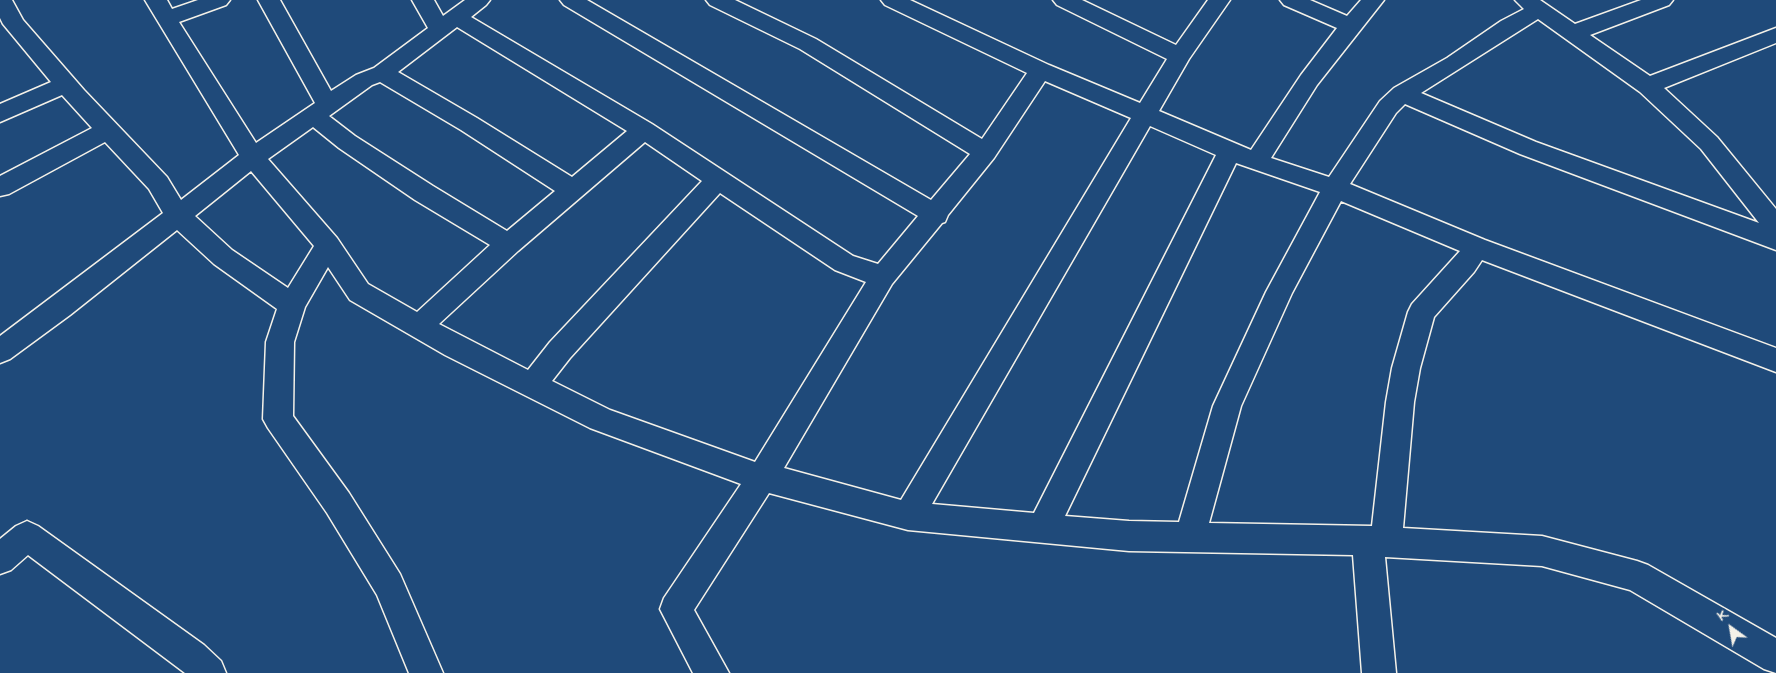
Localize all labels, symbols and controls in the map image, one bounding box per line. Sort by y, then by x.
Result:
north arrow [1706,603,1756,653]
text: K [1714,605,1732,626]

